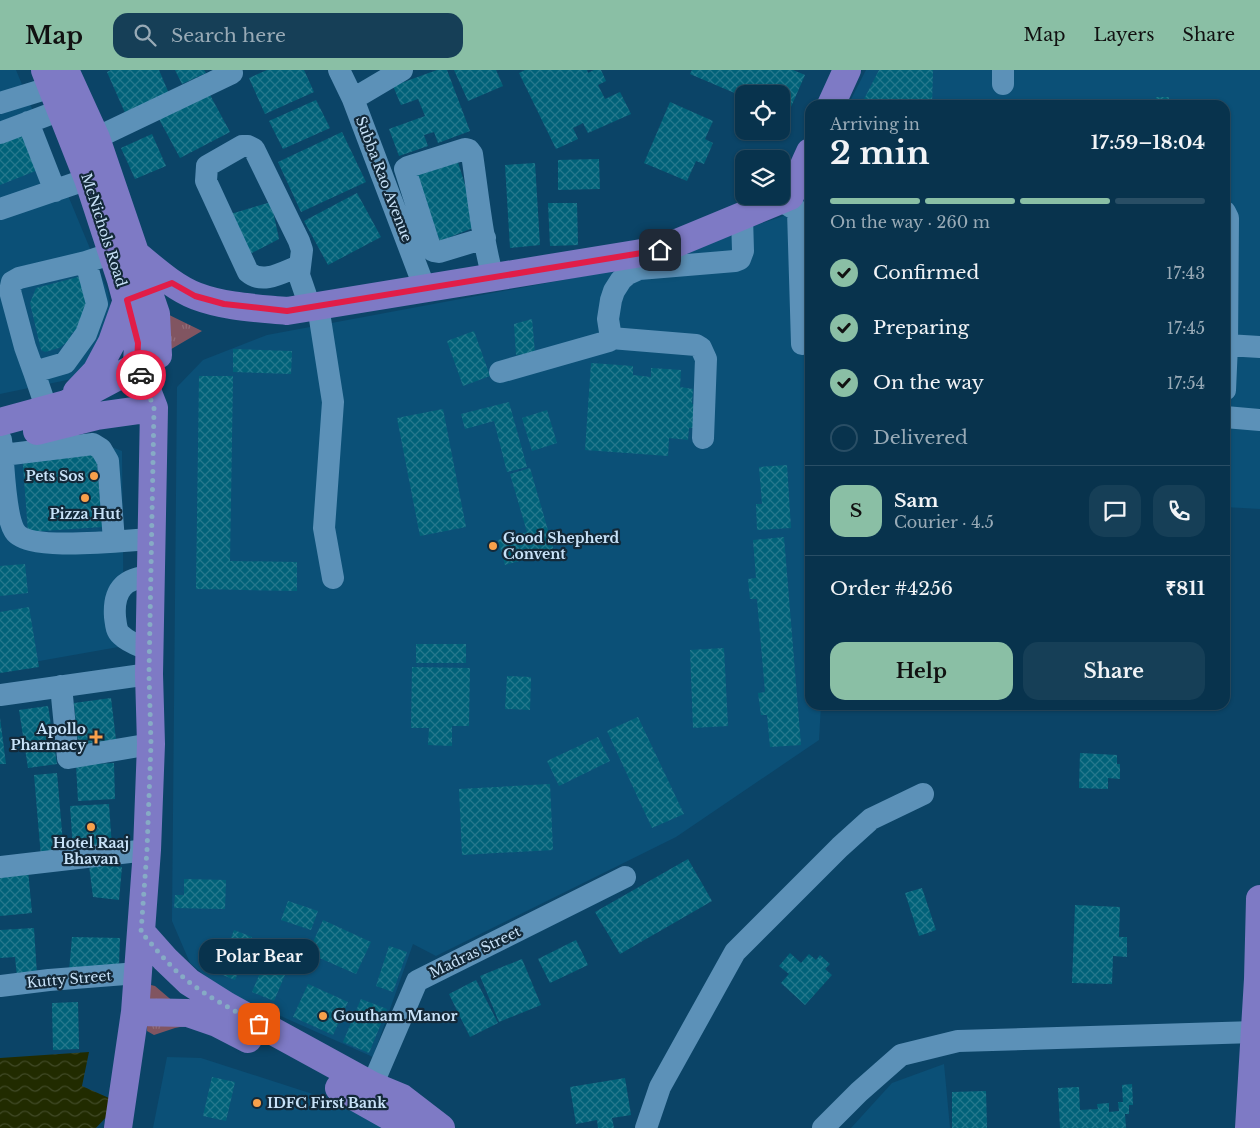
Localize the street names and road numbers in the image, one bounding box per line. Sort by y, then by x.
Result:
street label: Subba Rao Avenue [352,114,416,244]
street label: McNichols Road [77,171,131,289]
street label: Madras Street [426,922,524,982]
street label: Kutty Street [26,966,113,992]

